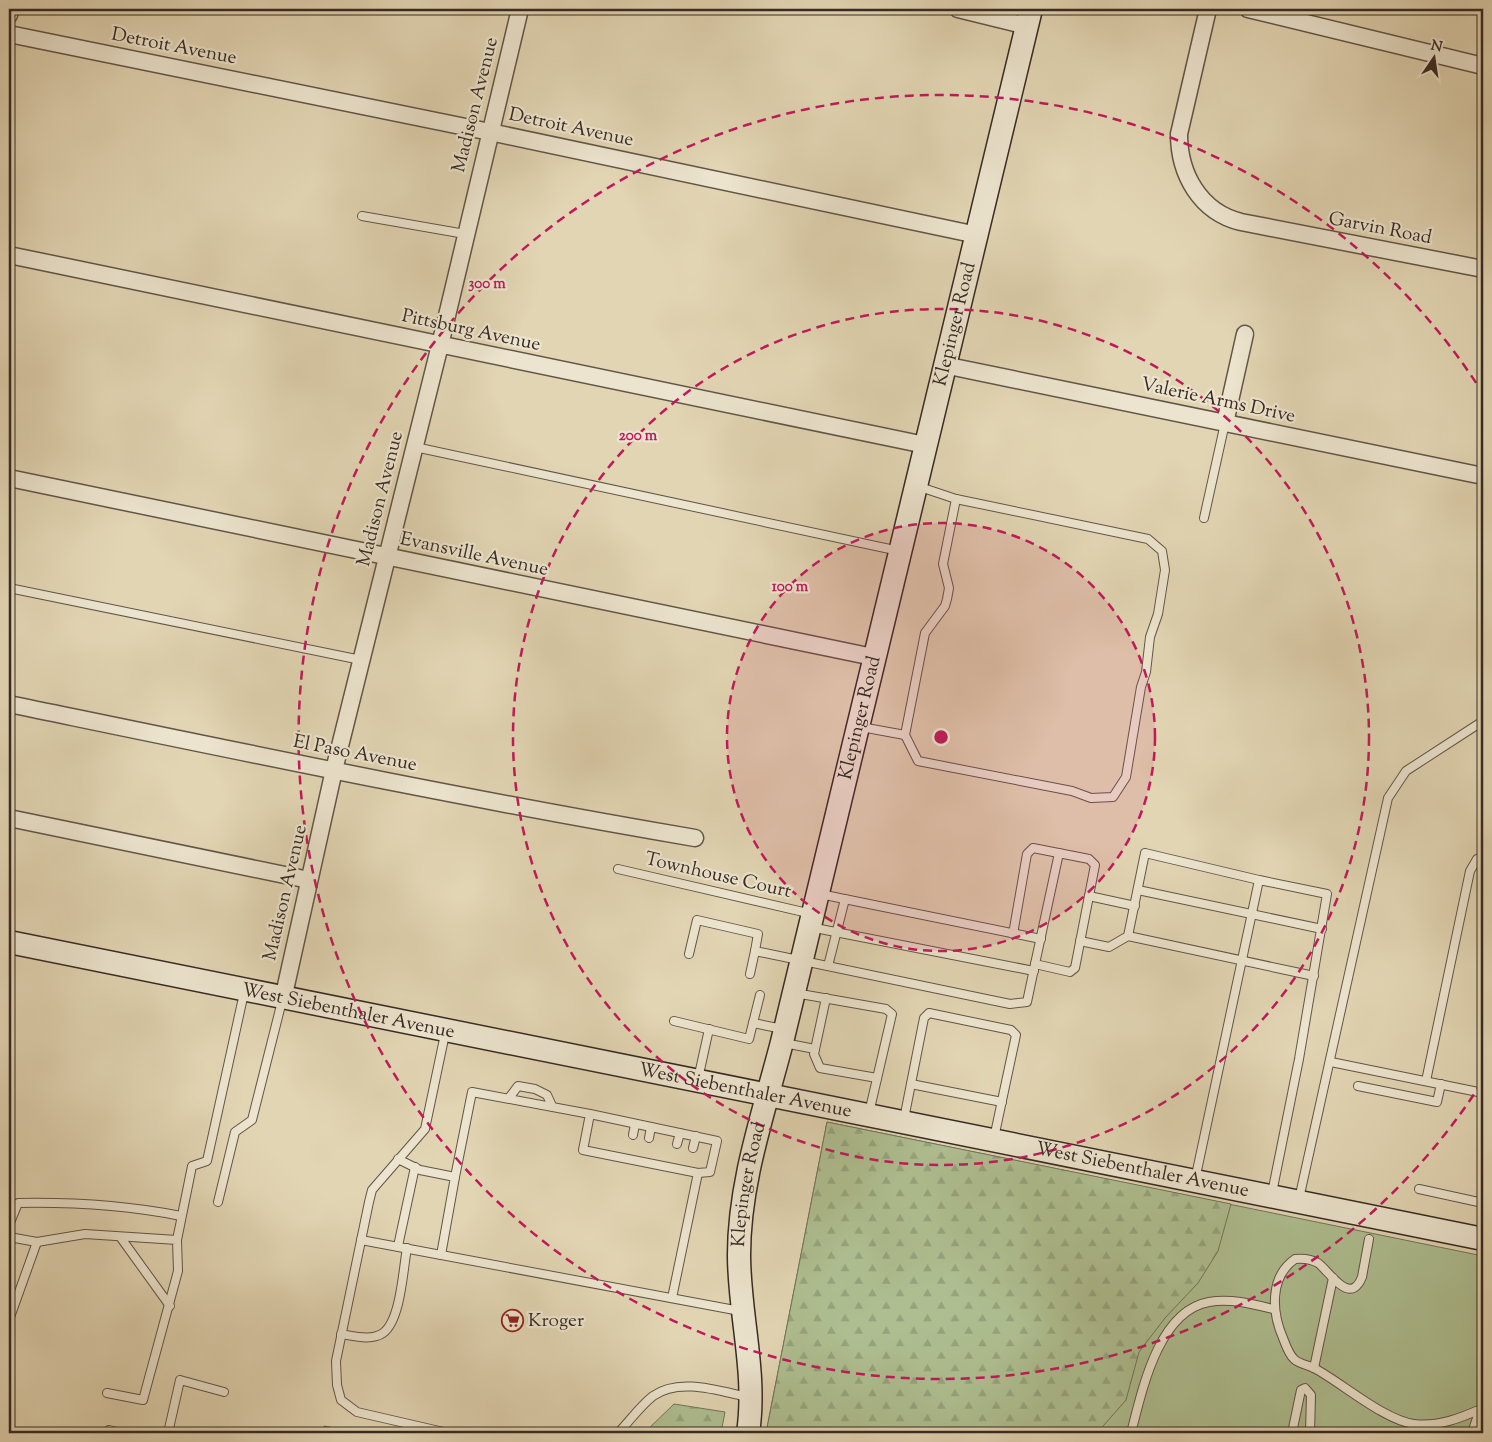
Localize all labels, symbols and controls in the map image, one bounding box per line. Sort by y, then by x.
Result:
street label: Detroit Avenue [109,22,239,72]
north arrow [1410,32,1460,82]
street label: Madison Avenue [446,34,506,176]
text: N [1429,36,1444,58]
street label: Detroit Avenue [506,102,636,154]
street label: Garvin Road [1326,206,1434,252]
street label: Klepinger Road [927,259,983,389]
text: 300 m [468,274,506,295]
street label: Pittsburg Avenue [399,303,543,359]
street label: Valerie Arms Drive [1138,371,1298,431]
text: 200 m [619,426,658,447]
street label: Madison Avenue [351,428,411,570]
street label: Evansville Avenue [397,526,551,584]
text: 100 m [772,577,809,598]
street label: Klepinger Road [832,653,888,783]
centre of rings [932,728,950,746]
street label: El Paso Avenue [291,729,419,779]
street label: Madison Avenue [257,822,315,964]
street label: Townhouse Court [642,846,794,906]
street label: West Siebenthaler Avenue [239,977,457,1046]
street label: West Siebenthaler Avenue [636,1056,854,1125]
street label: Klepinger Road [726,1119,773,1248]
street label: West Siebenthaler Avenue [1033,1135,1251,1205]
place label: Kroger [528,1308,584,1335]
supermarket icon: Kroger [500,1309,524,1333]

